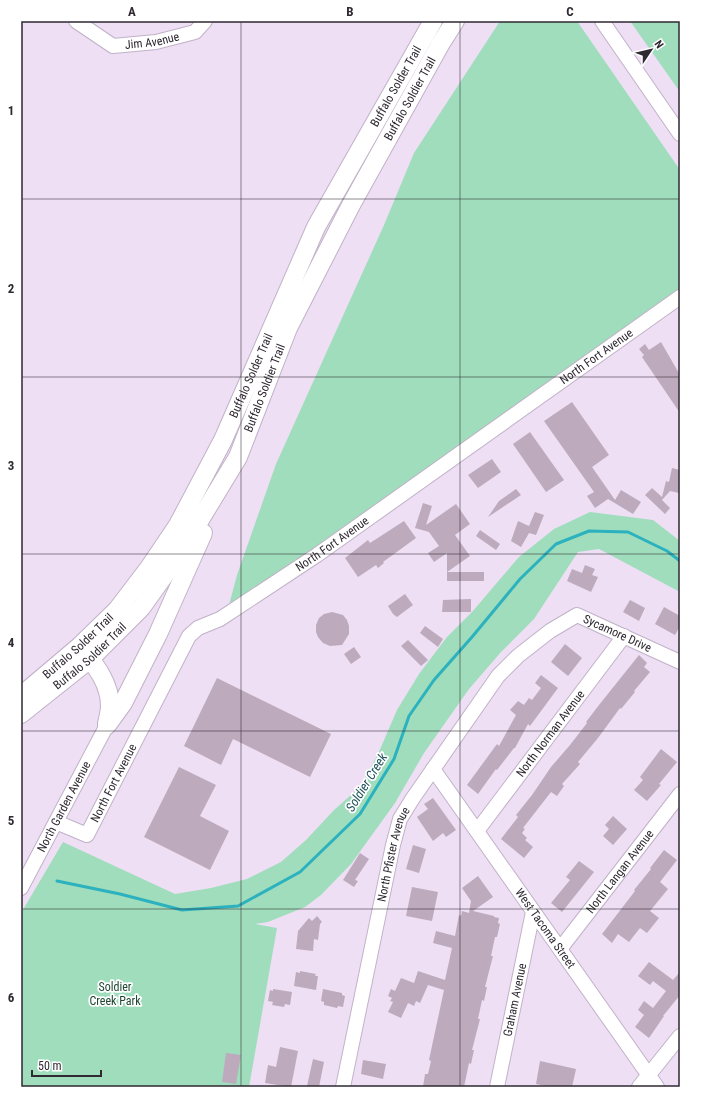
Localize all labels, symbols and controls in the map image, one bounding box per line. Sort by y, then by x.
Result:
text: A [128,4,136,19]
text: B [346,4,354,19]
text: C [566,4,574,19]
street label: Jim Avenue [124,29,181,52]
north arrow [631,30,671,70]
text: N [652,38,666,51]
street label: Buffalo Solder Trail [367,43,424,129]
street label: Buffalo Soldier Trail [381,55,439,143]
text: 1 [8,103,14,118]
text: 2 [8,281,15,296]
street label: North Fort Avenue [557,326,636,387]
street label: Buffalo Solder Trail [227,331,276,420]
street label: Buffalo Soldier Trail [241,342,288,434]
text: 3 [8,458,14,473]
street label: North Fort Avenue [293,513,372,574]
street label: Buffalo Solder Trail [40,610,116,681]
street label: Sycamore Drive [581,612,654,655]
street label: Buffalo Soldier Trail [51,620,129,692]
text: 4 [8,635,15,650]
street label: North Norman Avenue [513,687,588,780]
street label: North Fort Avenue [88,741,140,825]
water label: Soldier Creek [343,750,390,814]
street label: North Garden Avenue [34,759,94,854]
street label: North Pfister Avenue [374,804,413,903]
text: 5 [8,813,15,828]
street label: North Langan Avenue [583,827,657,916]
street label: West Tacoma Street [512,886,579,972]
street label: Graham Avenue [501,962,529,1038]
park label: Soldier Creek Park [89,980,141,1008]
text: 6 [8,990,15,1005]
scale bar [32,1052,101,1078]
text: 50 m [38,1059,62,1073]

